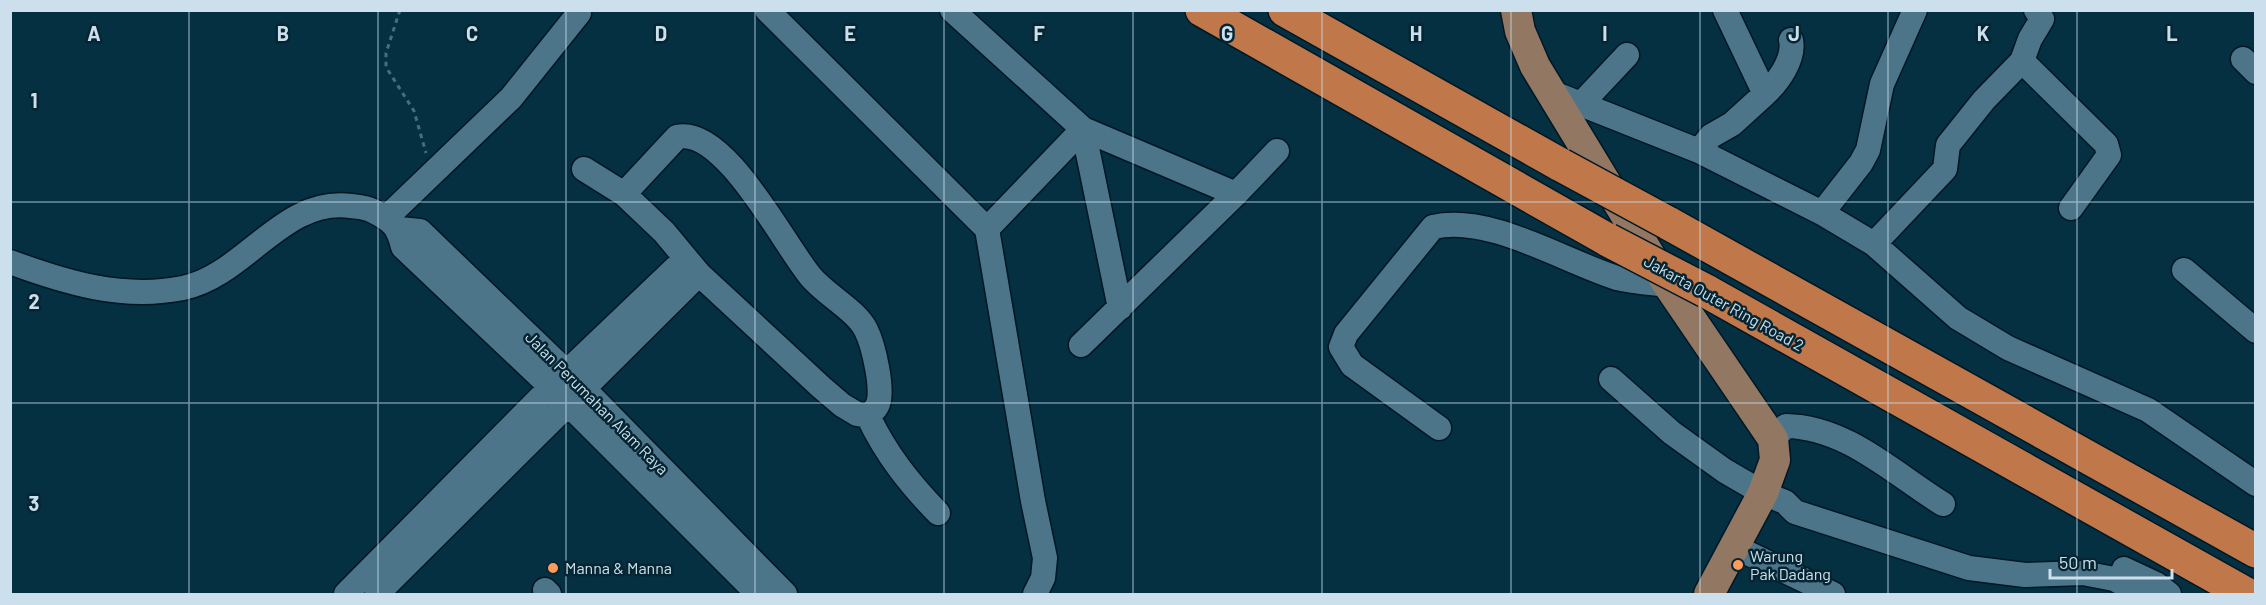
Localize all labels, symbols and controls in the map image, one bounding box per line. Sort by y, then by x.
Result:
text: A [87,21,101,45]
text: B [277,21,289,45]
text: C [466,21,478,45]
text: D [655,21,667,45]
text: E [844,21,856,45]
text: F [1033,21,1045,45]
text: G [1221,21,1233,45]
text: H [1410,21,1422,45]
text: I [1602,21,1608,45]
text: J [1788,21,1800,45]
text: K [1977,21,1990,45]
text: L [2166,21,2178,45]
text: 1 [30,88,38,112]
street label: Jakarta Outer Ring Road 2 [1641,251,1807,354]
text: 2 [28,289,40,313]
street label: Jalan Perumahan Alam Raya [522,327,673,478]
text: 3 [29,491,39,515]
scale bar [2050,542,2172,580]
place label: Warung Pak Dadang [1750,546,1831,583]
text: 50 m [2059,551,2097,573]
place label: Manna & Manna [565,558,672,577]
marker: Warung Pak Dadang [1731,558,1745,572]
marker: Manna & Manna [546,561,560,575]

